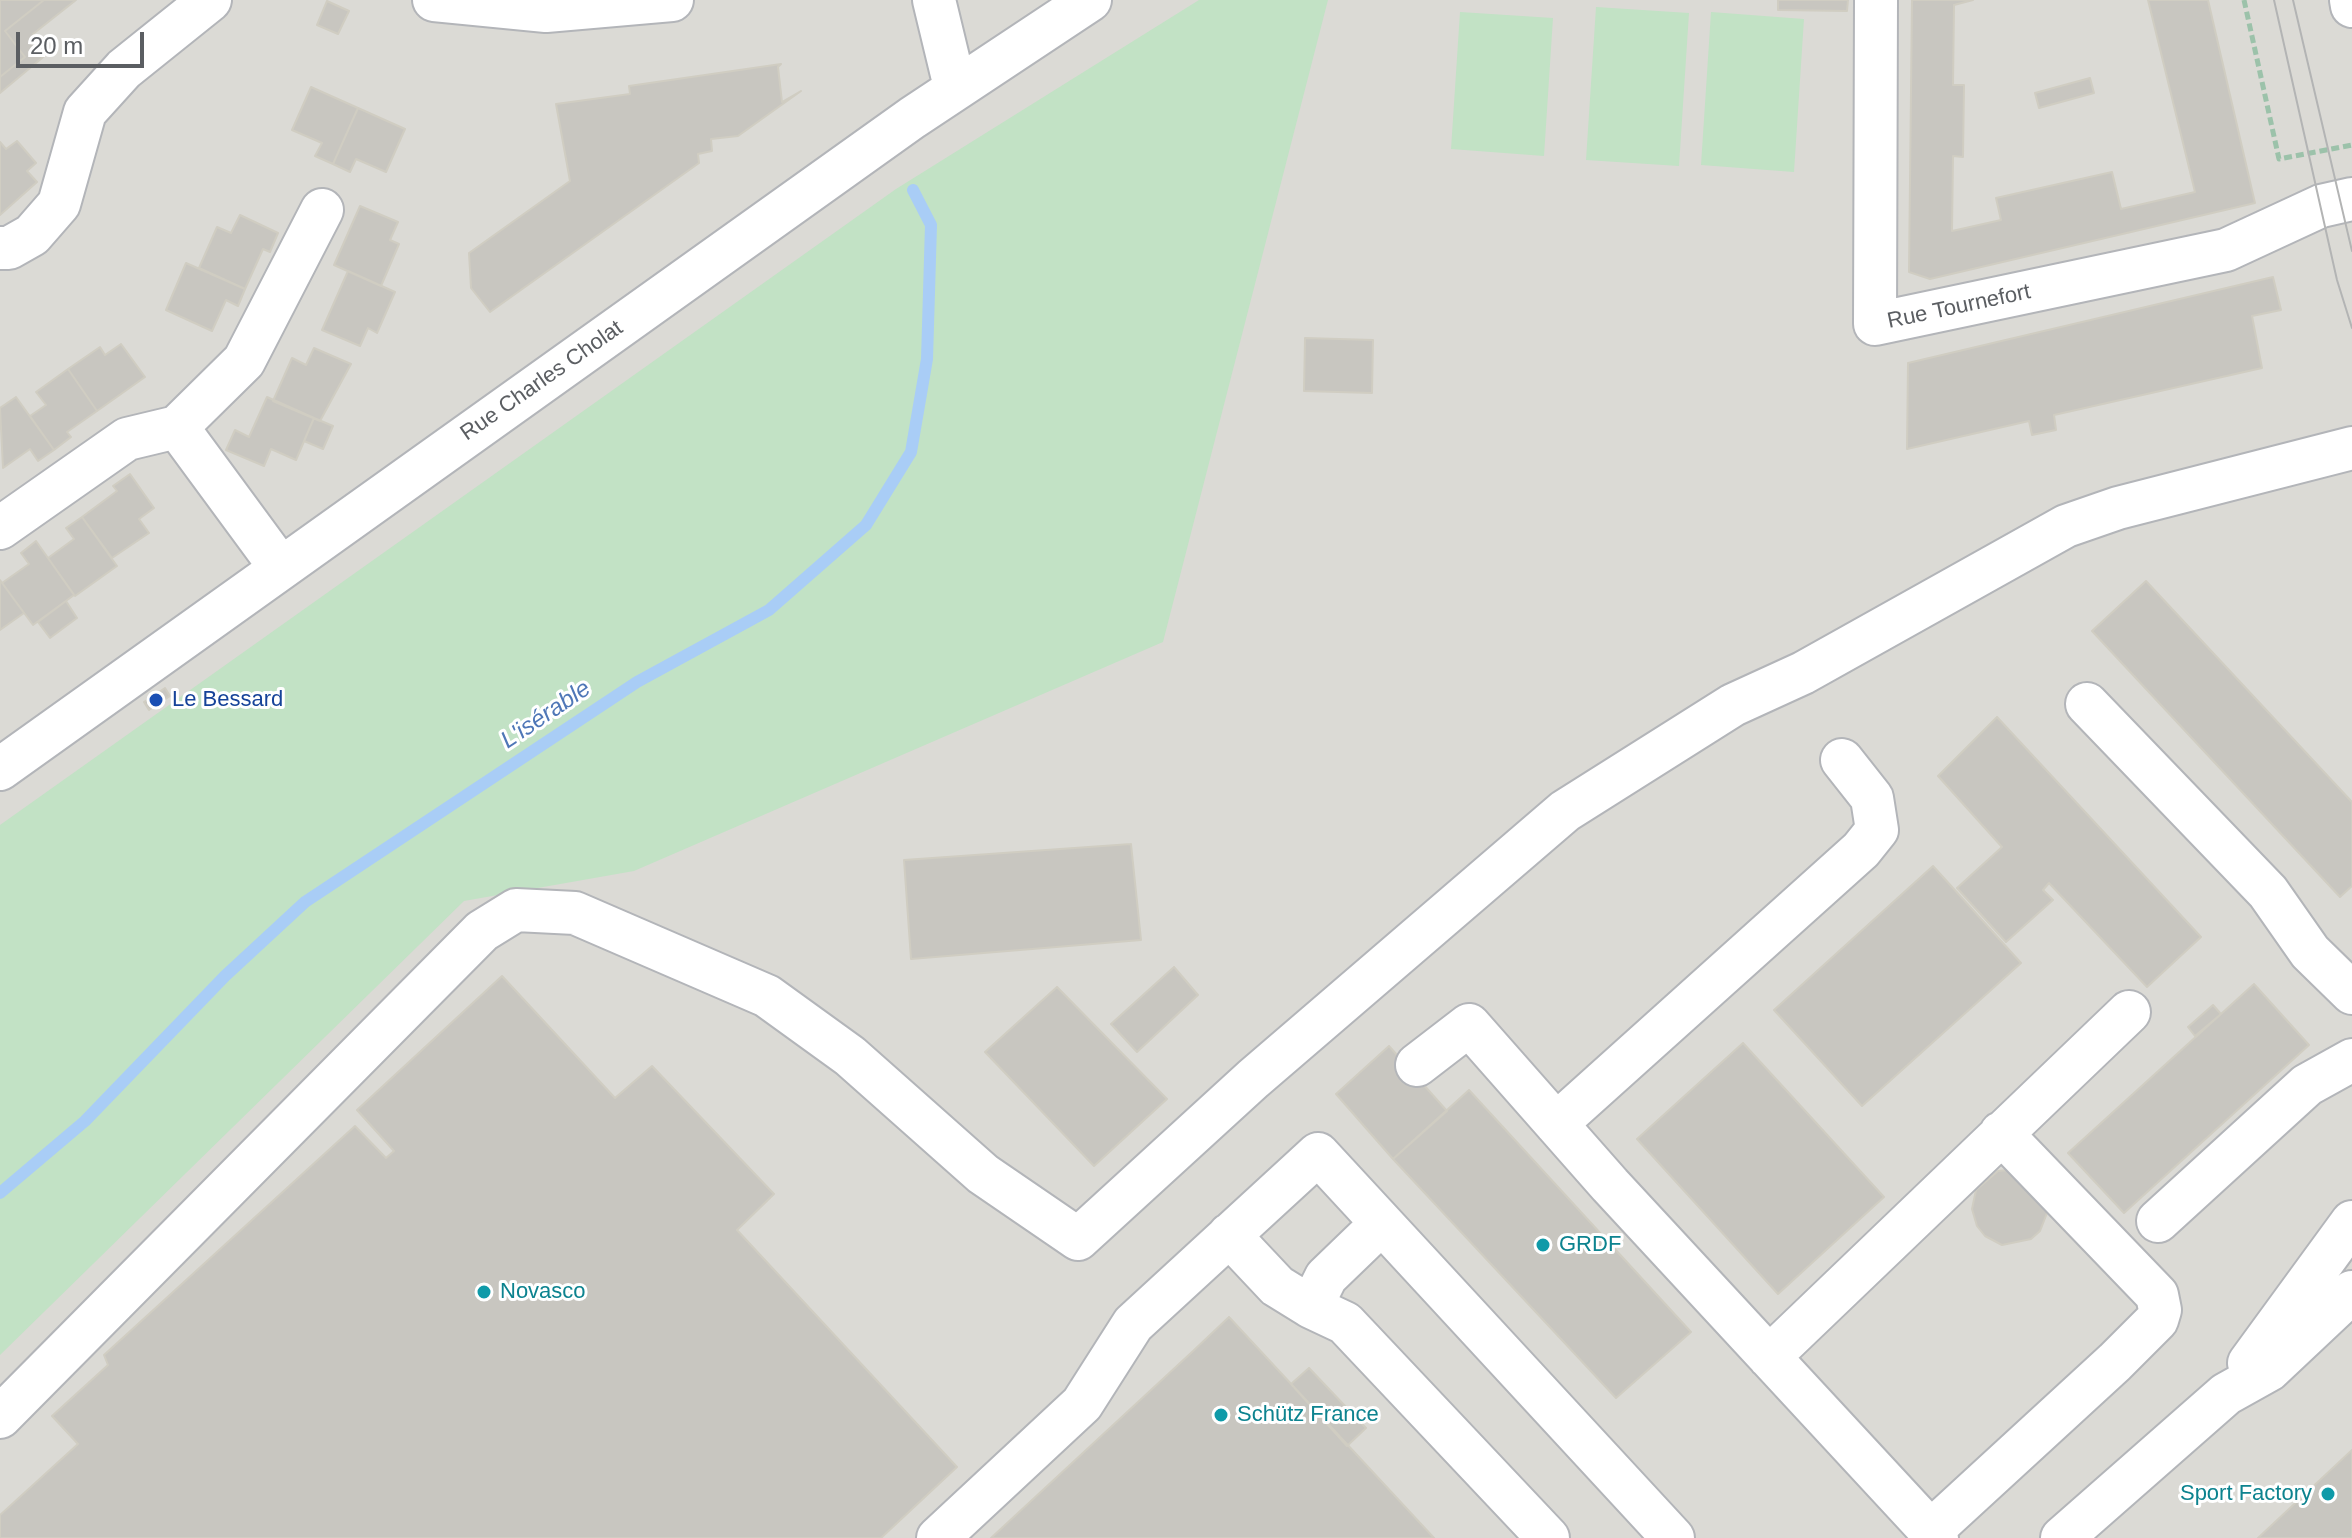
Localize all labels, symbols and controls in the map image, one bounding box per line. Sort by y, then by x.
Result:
scale bar [20,16,148,66]
text: 20 m [30,32,83,59]
street label: Rue Tournefort [1885,279,2033,335]
street label: Rue Charles Cholat [456,315,628,447]
water label: L'isérable [496,675,596,755]
place label: Le Bessard [172,687,283,713]
marker: Le Bessard [147,691,165,709]
place label: GRDF [1559,1232,1621,1258]
marker: GRDF [1534,1236,1552,1254]
place label: Novasco [500,1279,586,1305]
marker: Novasco [475,1283,493,1301]
place label: Schütz France [1237,1402,1379,1428]
marker: Schütz France [1212,1406,1230,1424]
place label: Sport Factory [2180,1481,2312,1507]
marker: Sport Factory [2319,1485,2337,1503]

